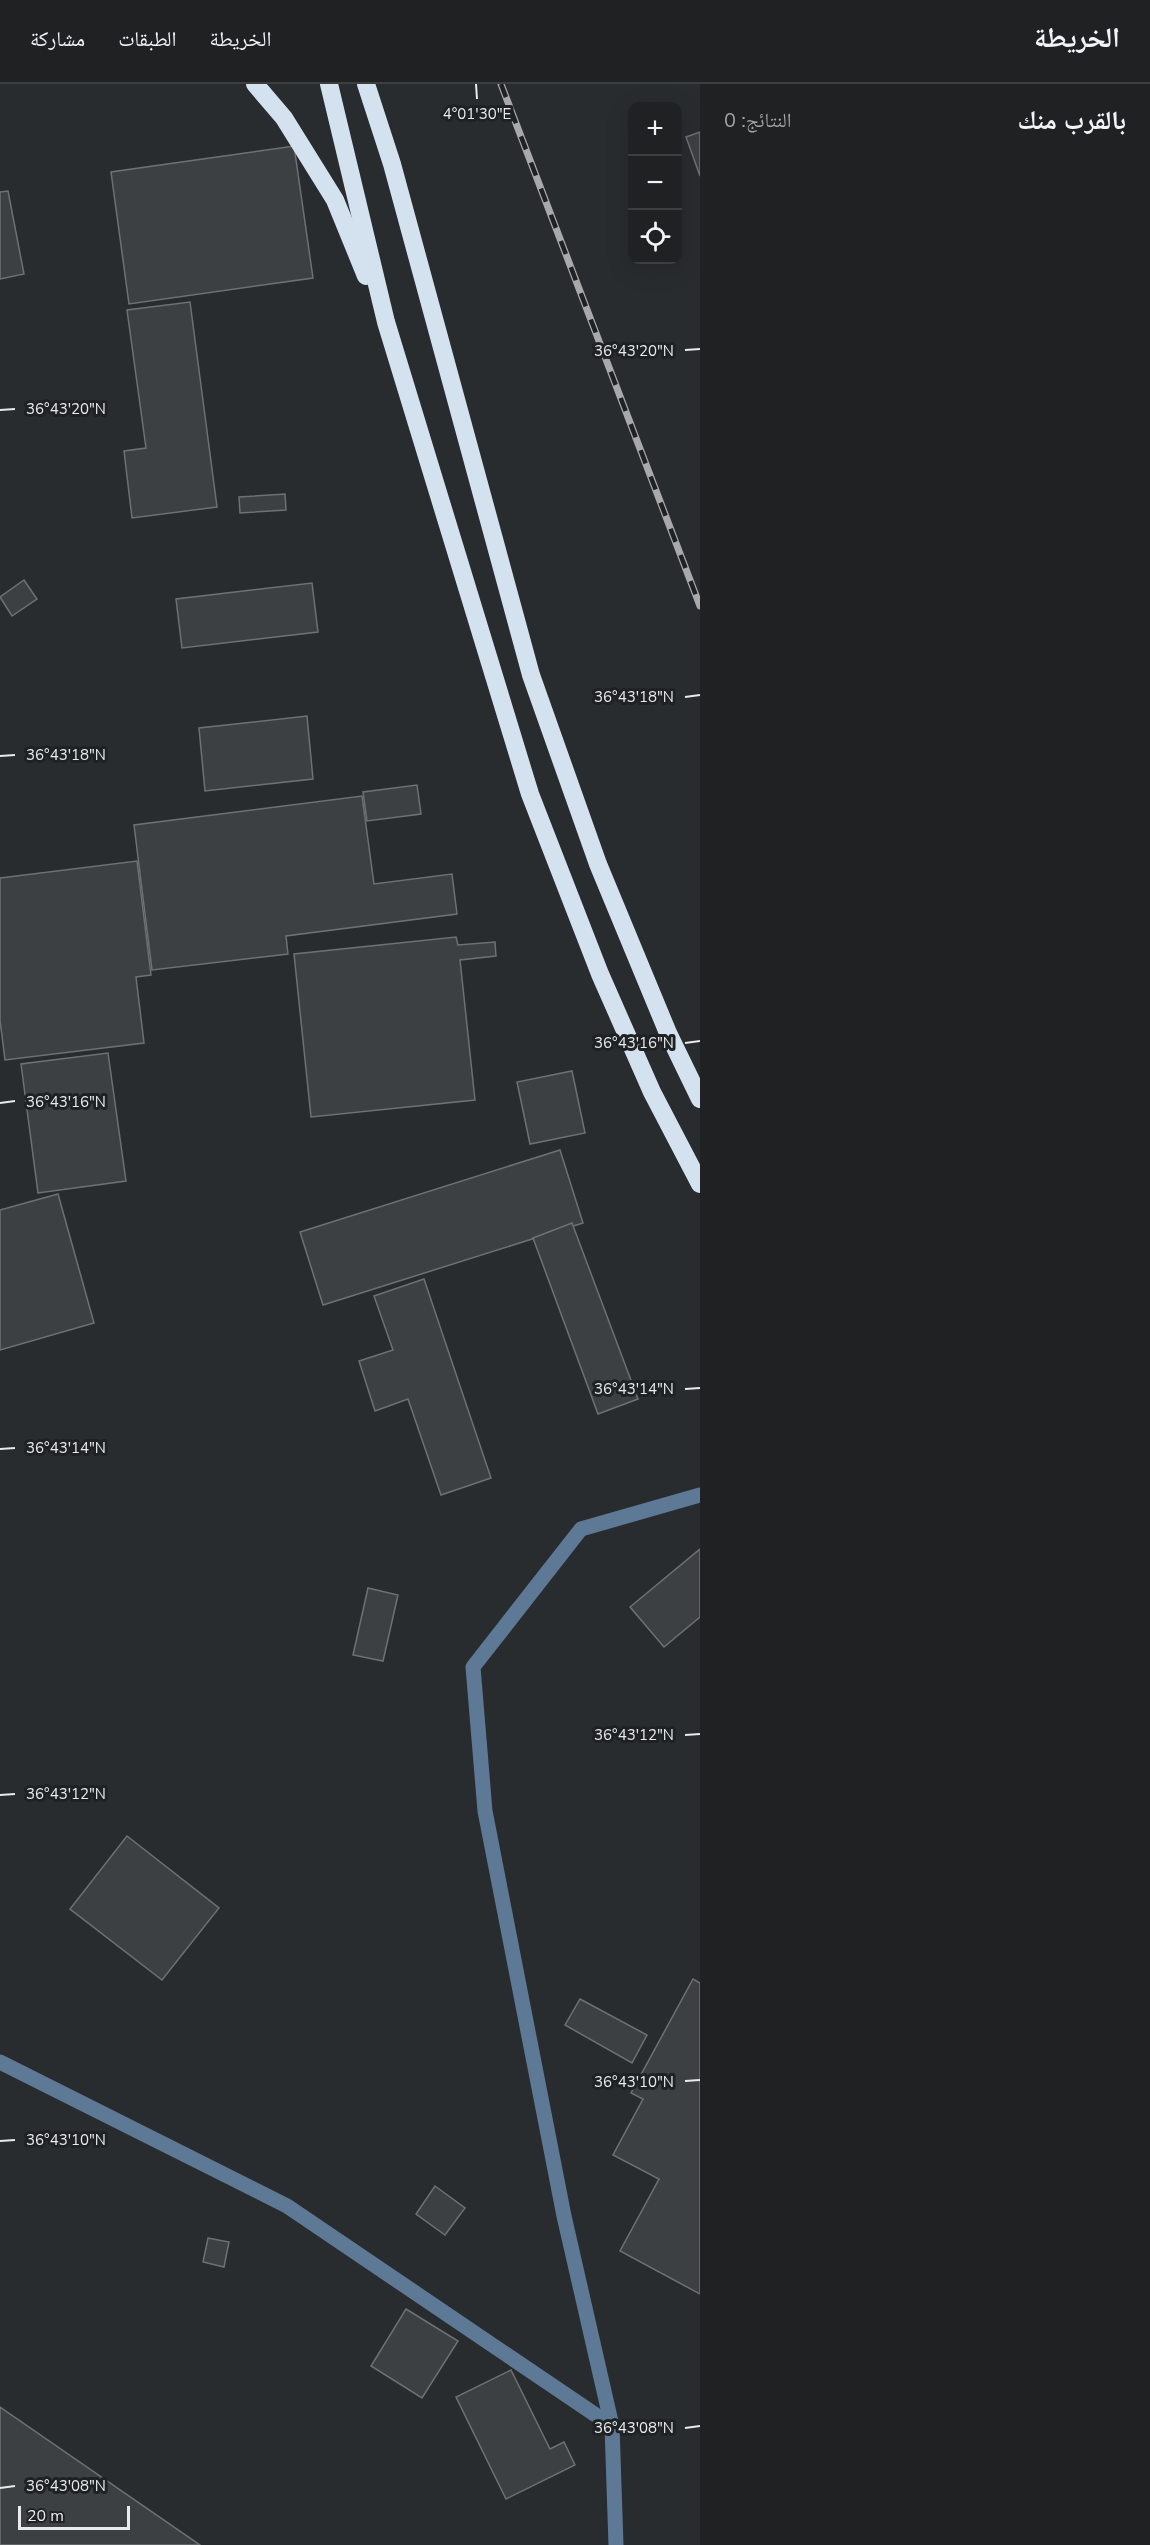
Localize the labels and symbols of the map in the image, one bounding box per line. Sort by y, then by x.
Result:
text: 4°01'30"E [443,104,511,124]
text: 36°43'20"N [594,341,674,361]
text: 36°43'20"N [26,399,106,419]
text: 36°43'18"N [594,687,674,707]
text: 36°43'18"N [26,745,106,765]
text: 36°43'16"N [594,1033,674,1053]
text: 36°43'16"N [26,1092,106,1112]
text: 36°43'14"N [594,1379,674,1399]
text: 36°43'14"N [26,1438,106,1458]
text: 36°43'12"N [594,1725,674,1745]
text: 36°43'12"N [26,1784,106,1804]
text: 36°43'10"N [594,2072,674,2092]
text: 36°43'10"N [26,2130,106,2150]
text: 36°43'08"N [594,2418,674,2438]
text: 36°43'08"N [26,2476,106,2496]
scale bar [18,2503,130,2530]

